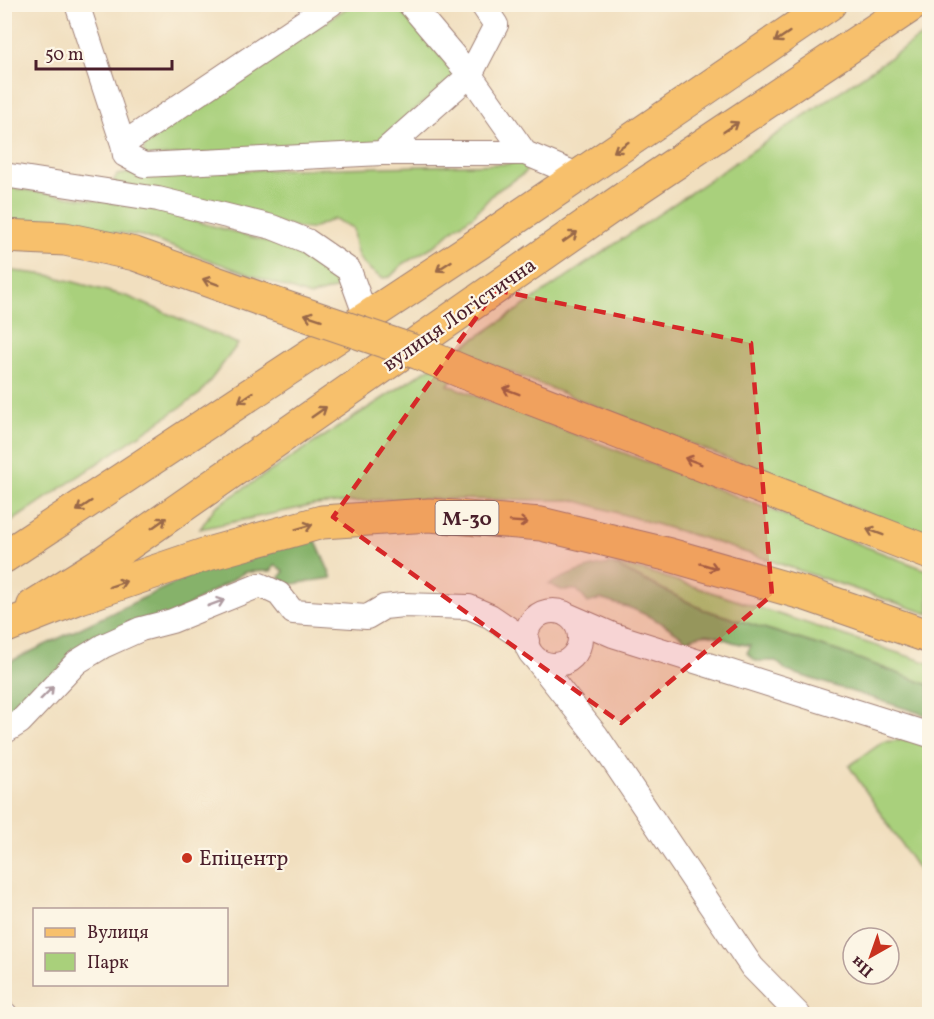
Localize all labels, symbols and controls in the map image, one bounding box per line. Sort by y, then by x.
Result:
one-way arrow [773,31,790,44]
scale bar [36,33,172,71]
text: 50 m [45,43,84,68]
one-way arrow [722,121,739,133]
one-way arrow [612,141,629,154]
one-way arrow [561,231,578,243]
street label: вулиця Логістична [377,251,542,379]
one-way arrow [436,260,452,272]
one-way arrow [202,275,221,286]
one-way arrow [304,311,323,322]
one-way arrow [502,385,521,396]
one-way arrow [239,391,255,403]
one-way arrow [310,406,326,418]
one-way arrow [684,455,703,466]
one-way arrow [76,500,93,512]
road number: М-30 [436,501,498,535]
one-way arrow [150,517,166,529]
one-way arrow [509,517,529,528]
one-way arrow [295,520,314,532]
one-way arrow [866,525,885,536]
one-way arrow [699,561,718,572]
one-way arrow [108,578,127,589]
one-way arrow [207,597,225,608]
one-way arrow [40,685,54,700]
place label: Епіцентр [199,845,288,874]
marker: Епіцентр [180,851,194,865]
legend [33,908,228,986]
text: Вулиця [87,921,149,946]
north arrow [841,926,901,986]
text: Пн [847,950,878,982]
text: Парк [87,951,129,976]

